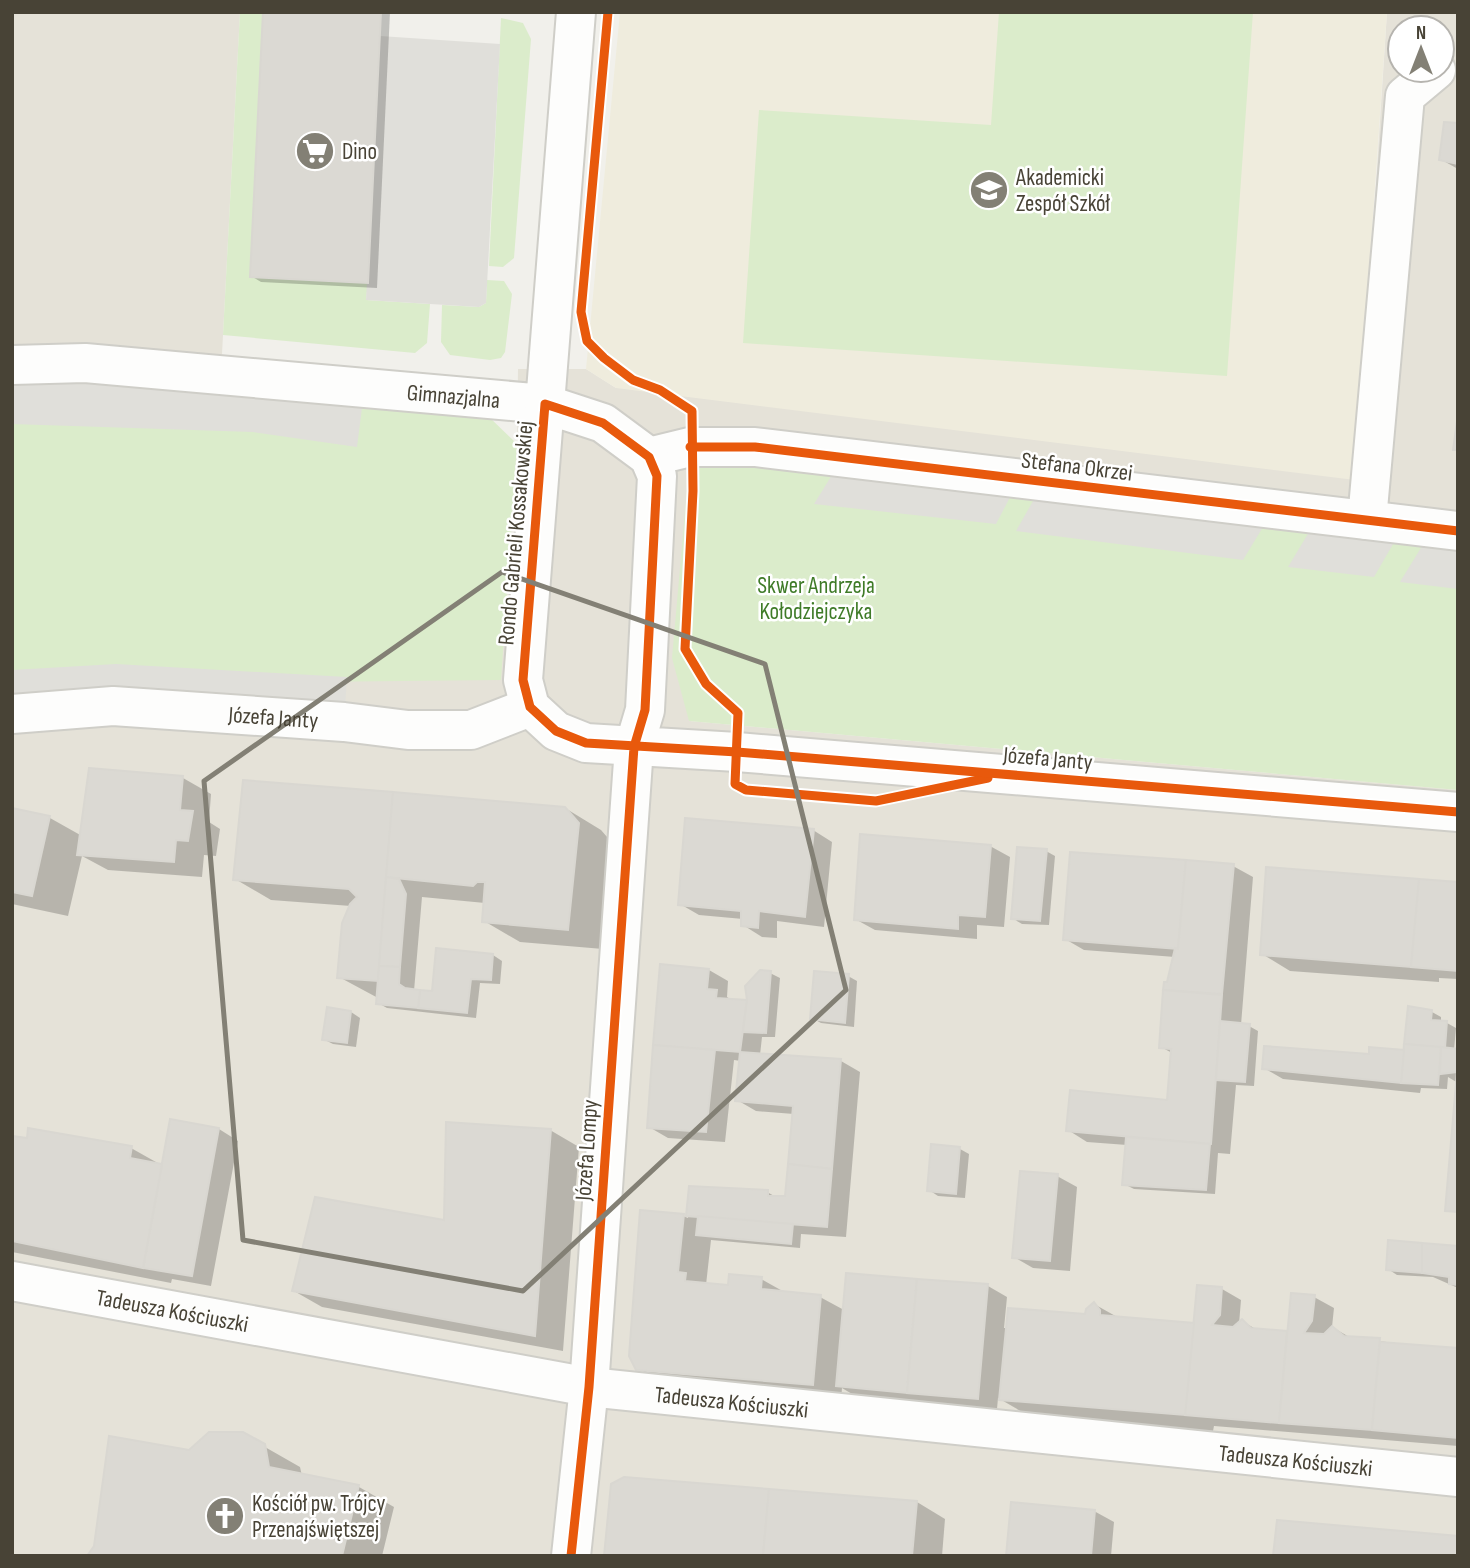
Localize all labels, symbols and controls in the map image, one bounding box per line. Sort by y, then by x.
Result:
north arrow [1386,14,1456,84]
text: N [1416,22,1426,45]
supermarket icon: Dino [294,130,336,172]
place label: Dino [342,138,377,166]
place label: Akademicki Zespół Szkół [1015,164,1111,218]
school or university icon: Akademicki Zespół Szkół [968,169,1010,211]
street label: Gimnazjalna [406,379,501,415]
street label: Rondo Gabrieli Kossakowskiej [492,420,540,646]
street label: Stefana Okrzei [1020,446,1134,488]
park label: Skwer Andrzeja Kołodziejczyka [757,572,875,626]
street label: Józefa Janty [226,701,319,735]
street label: Józefa Janty [1001,741,1094,777]
street label: Józefa Lompy [569,1099,604,1202]
street label: Tadeusza Kościuszki [94,1284,250,1339]
street label: Tadeusza Kościuszki [653,1381,810,1425]
street label: Tadeusza Kościuszki [1217,1439,1374,1483]
place label: Kościół pw. Trójcy Przenajświętszej [252,1490,385,1544]
church icon: Kościół pw. Trójcy Przenajświętszej [204,1495,246,1537]

